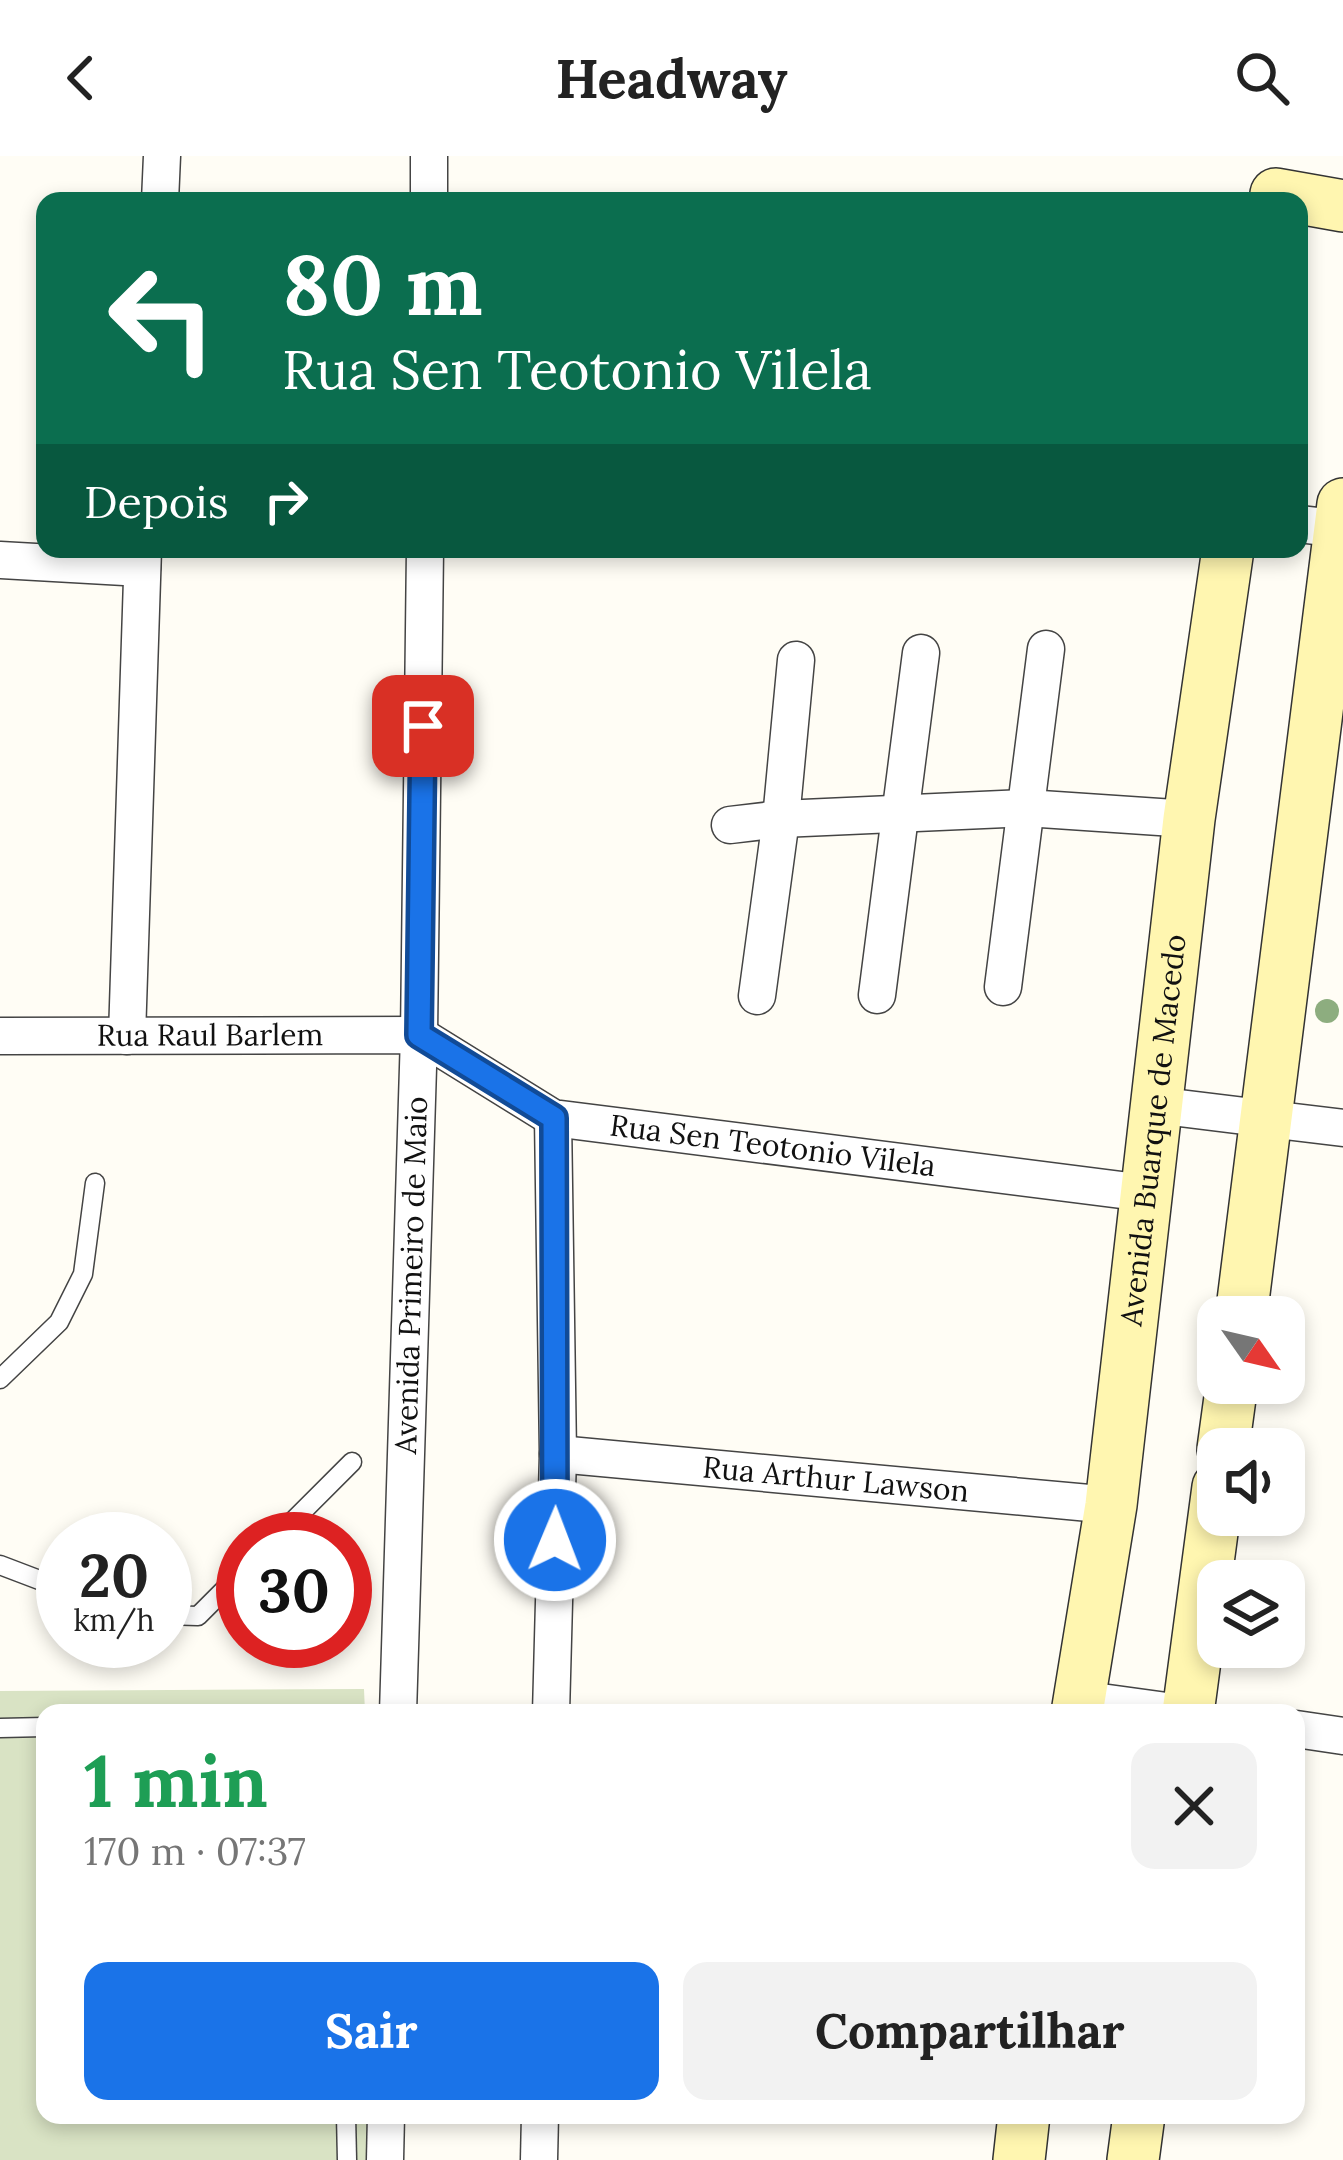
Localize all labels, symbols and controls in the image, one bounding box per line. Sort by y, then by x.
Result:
text: Headway [555,44,788,113]
icon: back [48,45,114,111]
icon: search [1229,45,1295,111]
text: 80 m [282,230,483,338]
icon: left [84,240,240,396]
text: Rua Sen Teotonio Vilela [282,335,872,404]
icon: right [253,468,319,534]
text: Depois [84,473,229,530]
pin [372,675,474,777]
icon: arrive [390,693,456,759]
street label: Avenida Buarque de Macedo [1111,932,1194,1329]
street label: Rua Raul Barlem [97,1015,323,1054]
street label: Avenida Primeiro de Maio [386,1096,435,1456]
street label: Rua Sen Teotonio Vilela [608,1105,938,1184]
north arrow [1197,1296,1305,1404]
map controls [1197,1296,1305,1668]
button: sound [1197,1428,1305,1536]
street label: Rua Arthur Lawson [701,1447,971,1510]
position arrow [492,1477,618,1603]
speed limit sign: 30 [216,1512,372,1668]
text: 20 [79,1537,149,1613]
button: layers [1197,1560,1305,1668]
text: km/h [73,1601,155,1639]
text: 1 min [84,1735,268,1827]
button: close [1131,1743,1257,1869]
text: 170 m · 07:37 [84,1826,306,1876]
button: Sair [84,1962,659,2100]
button: Compartilhar [683,1962,1257,2100]

